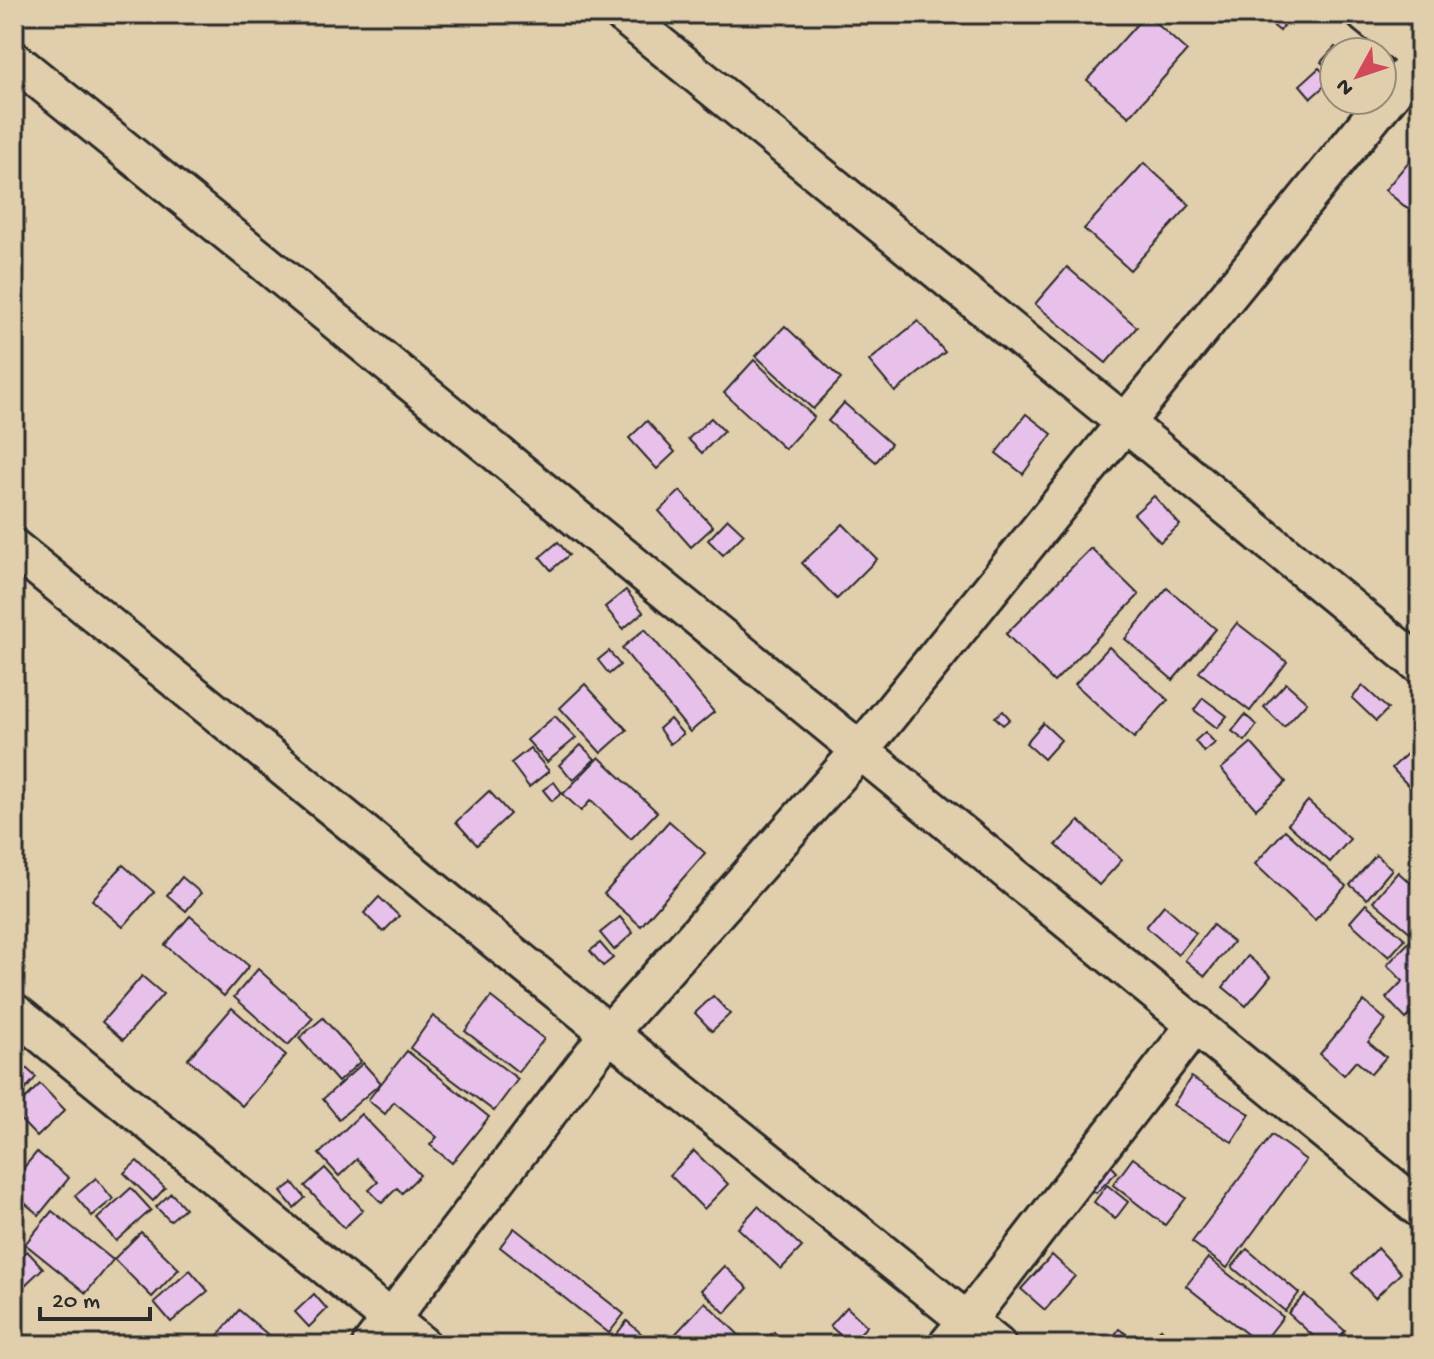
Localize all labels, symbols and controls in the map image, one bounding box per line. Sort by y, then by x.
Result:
north arrow [1318,36,1398,116]
text: N [1331,72,1360,100]
scale bar [40,1271,150,1321]
text: 20 m [52,1288,100,1317]

